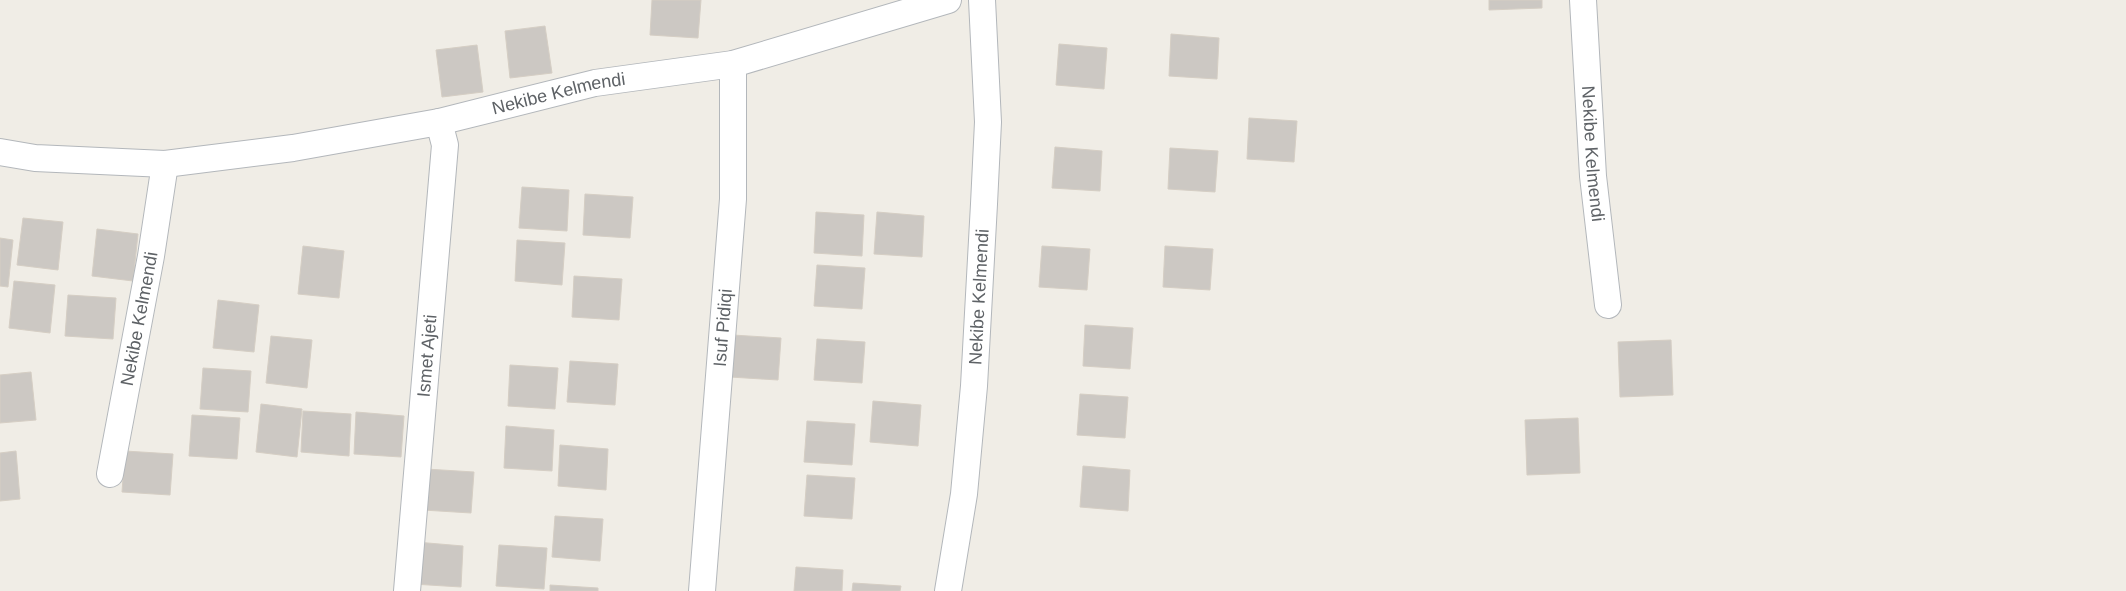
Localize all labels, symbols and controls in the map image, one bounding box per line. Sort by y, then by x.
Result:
street label: Nekibe Kelmendi [490,69,626,118]
street label: Nekibe Kelmendi [1578,85,1608,223]
street label: Nekibe Kelmendi [965,228,993,365]
street label: Nekibe Kelmendi [117,250,162,387]
street label: Isuf Pidiqi [710,288,736,368]
street label: Ismet Ajeti [414,314,441,398]

